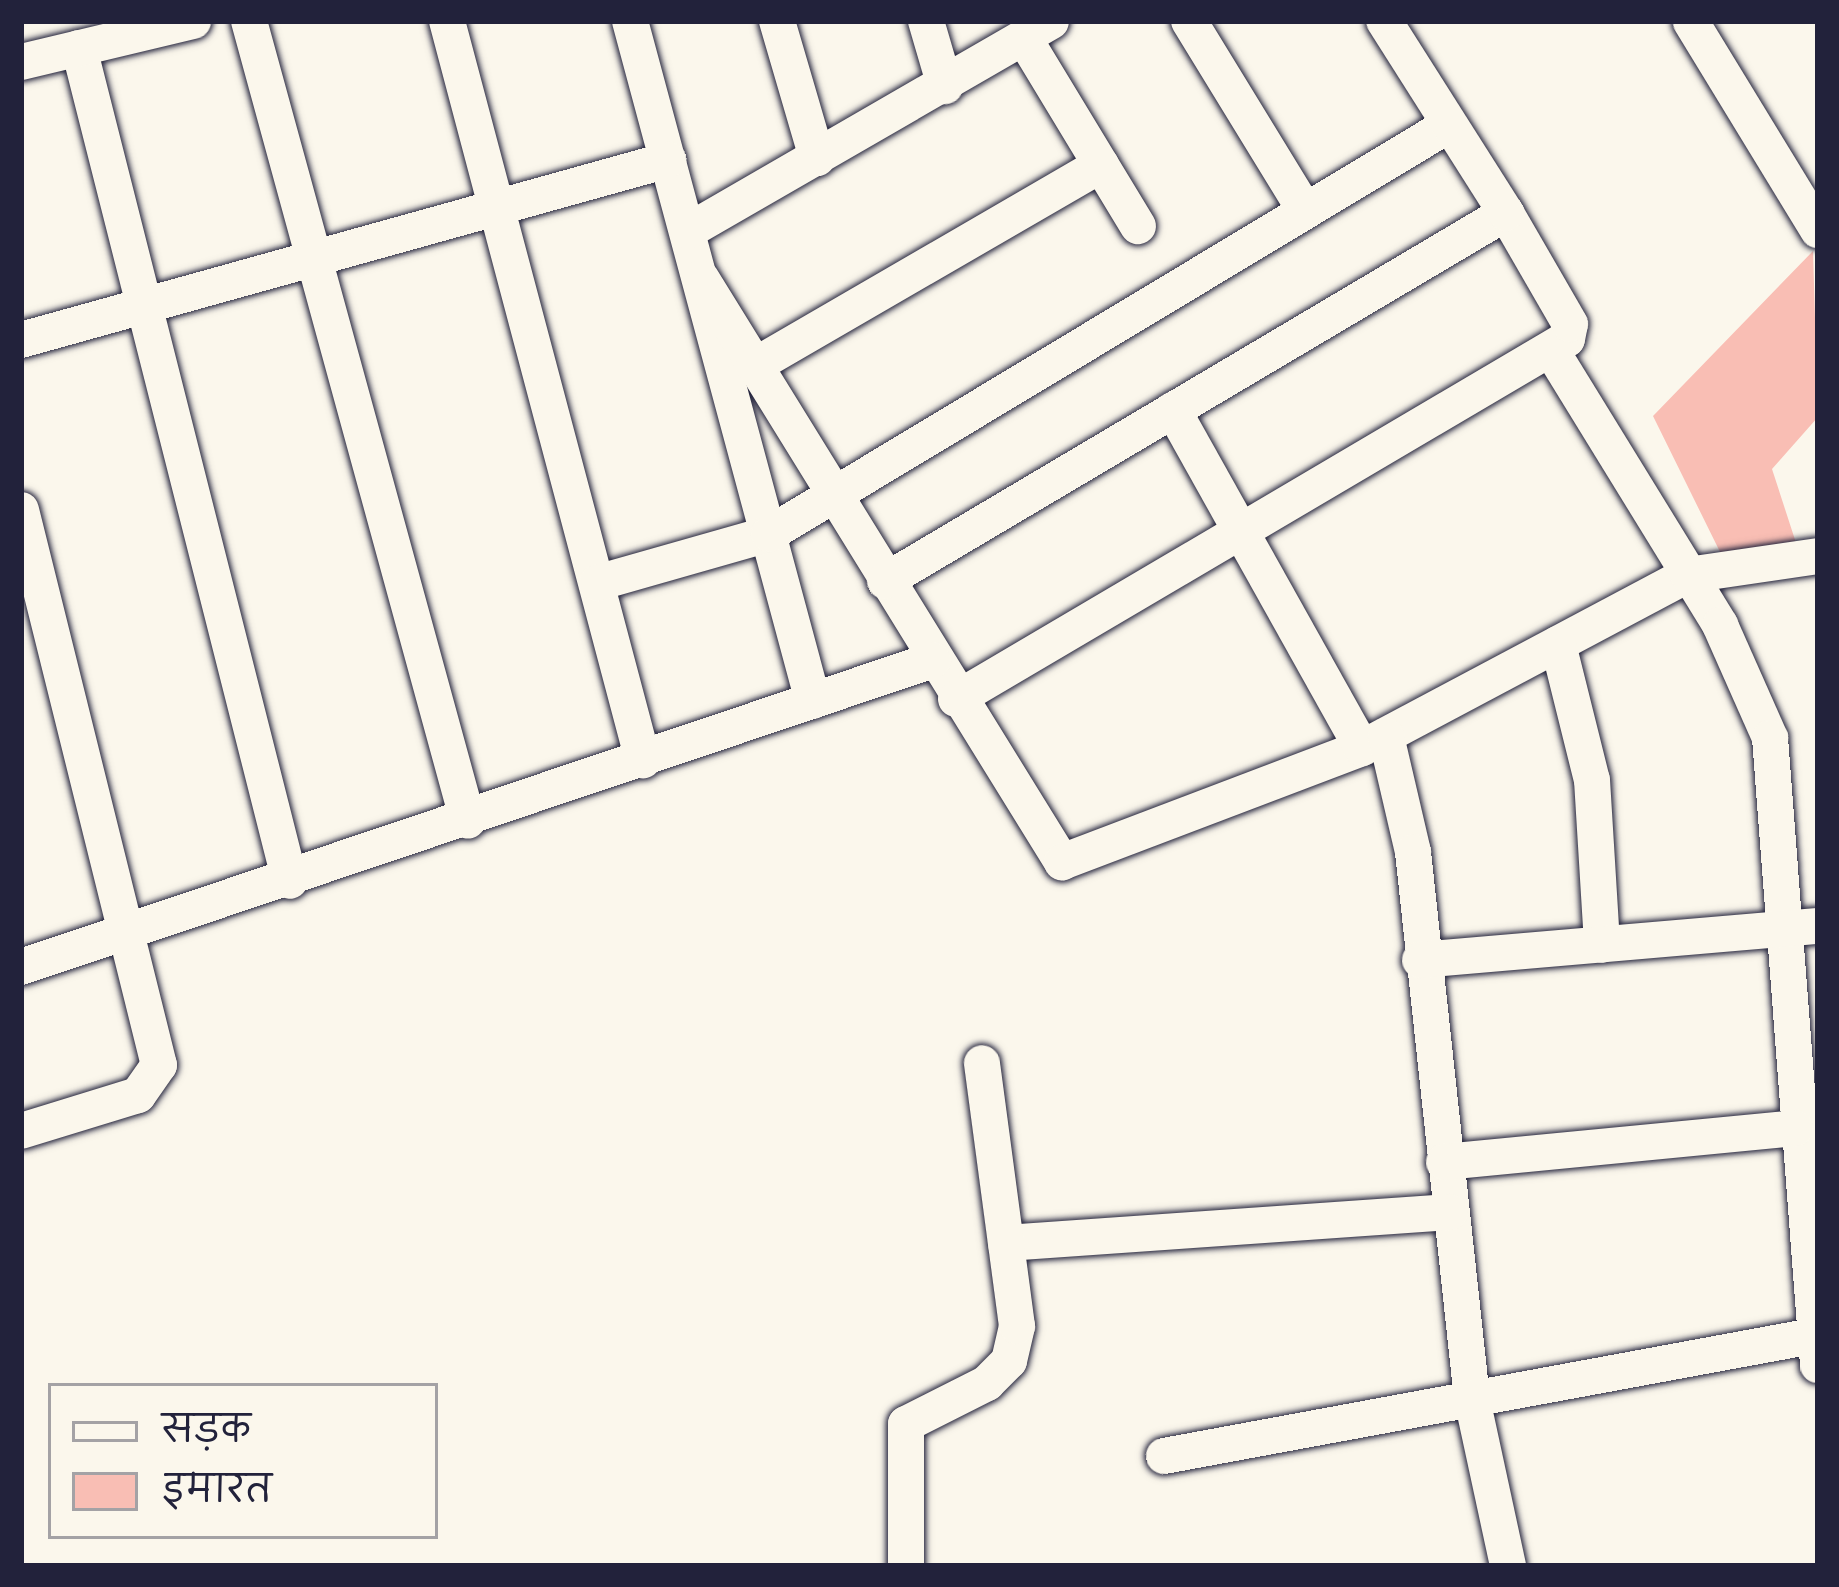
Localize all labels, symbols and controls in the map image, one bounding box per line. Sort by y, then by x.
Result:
legend [48,1383,438,1539]
text: सड़क [162,1403,251,1452]
text: इमारत [162,1463,272,1512]

